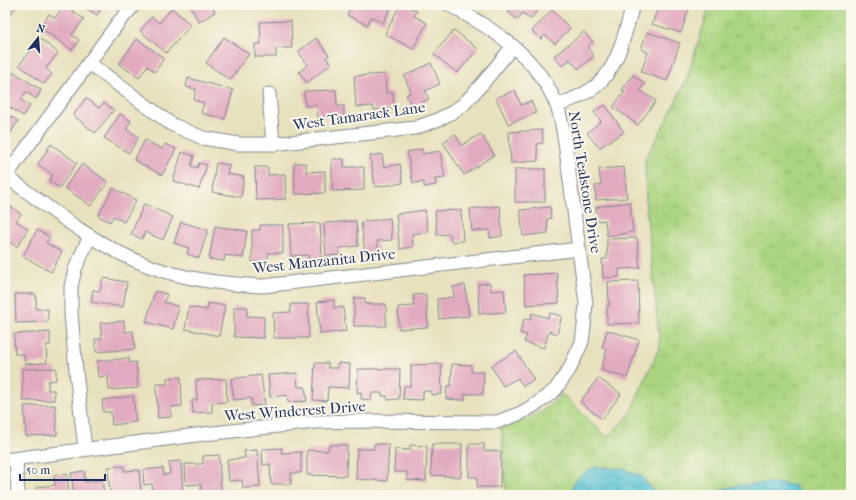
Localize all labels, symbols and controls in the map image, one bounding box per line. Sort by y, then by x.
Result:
north arrow [18,18,58,58]
text: N [35,21,47,37]
street label: West Tamarack Lane [291,98,427,134]
street label: North Tealstone Drive [565,110,605,255]
street label: West Manzanita Drive [251,244,397,278]
street label: West Windcrest Drive [222,397,367,425]
scale bar [20,456,105,482]
text: 50 m [26,463,50,477]

